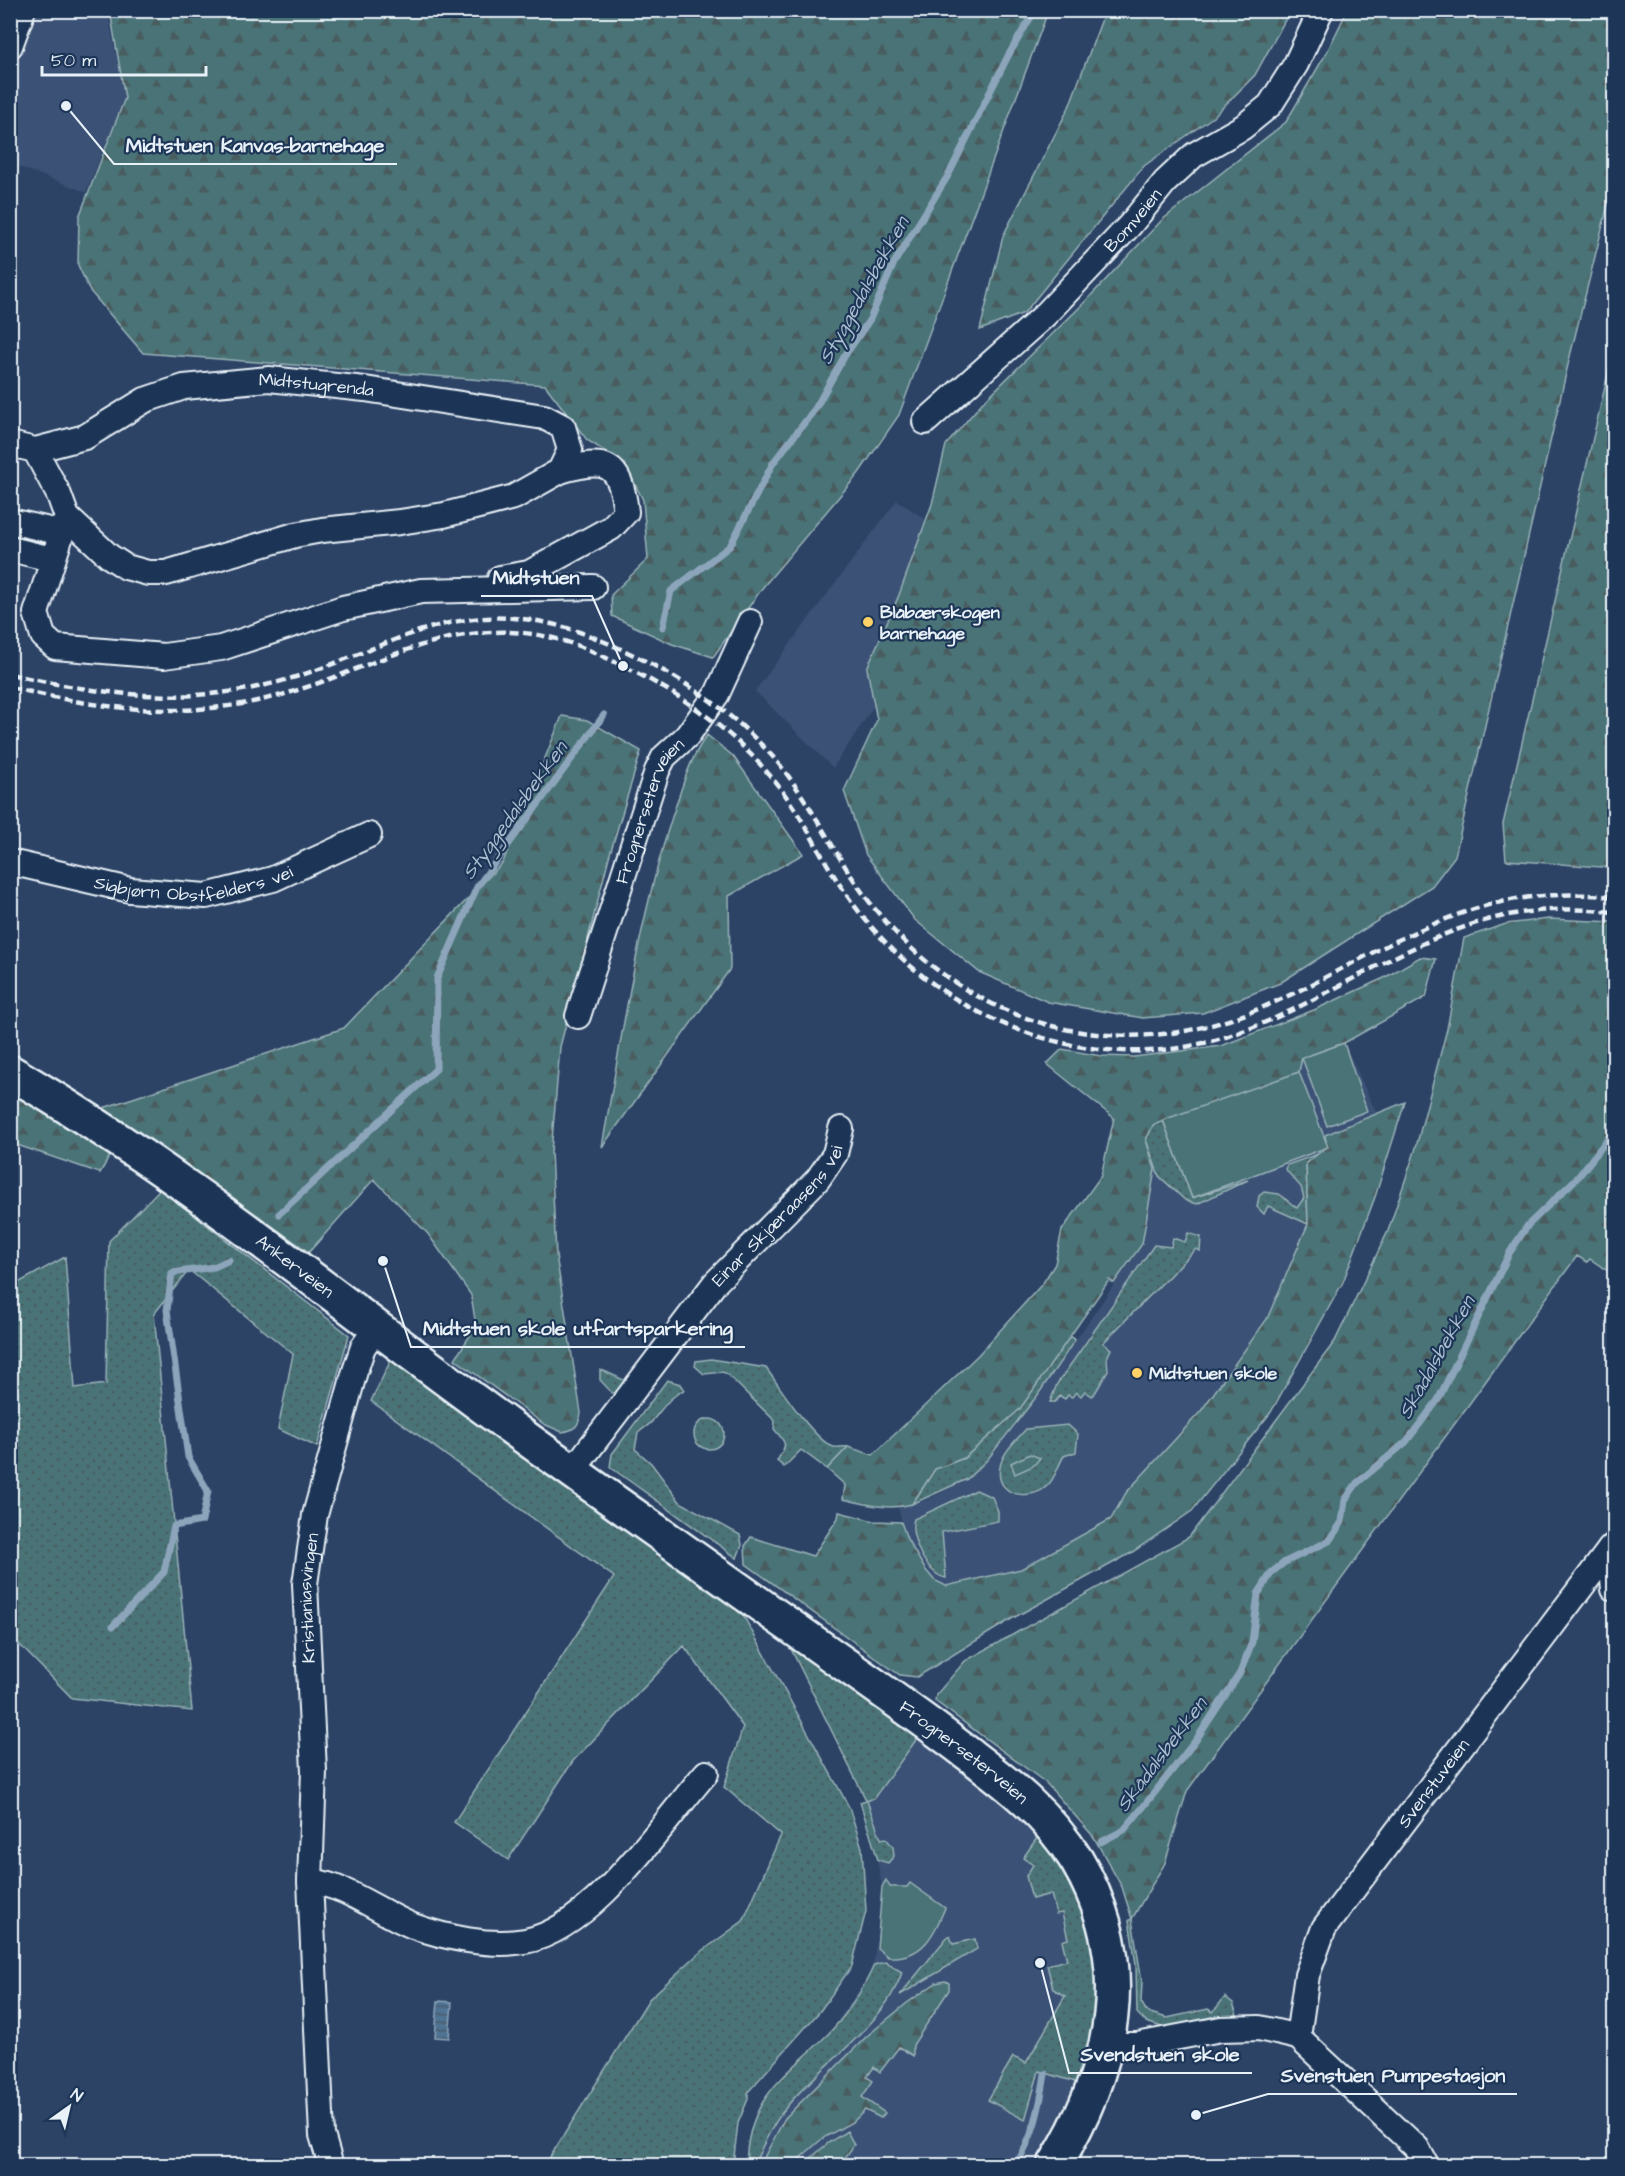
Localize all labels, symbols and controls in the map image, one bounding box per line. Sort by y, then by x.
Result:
scale bar [42,39,206,77]
text: 50 m [51,48,96,73]
callout: Midtstuen Kanvas-barnehage [114,126,397,164]
text: Midtstuen Kanvas-barnehage [126,132,384,161]
street label: Bomveien [1098,183,1168,258]
water label: Styggedalsbekken [812,210,918,370]
street label: Midtstugrenda [258,367,376,403]
callout: Midtstuen [481,558,592,596]
text: Midtstuen [492,564,580,592]
place label: Blåbærskogen barnehage [880,600,1000,647]
marker: Blåbærskogen barnehage [861,615,875,629]
street label: Frognerseterveien [609,732,690,887]
water label: Styggedalsbekken [455,734,576,886]
street label: Sigbjørn Obstfelders vei [92,859,297,909]
street label: Einar Skjæraasens vei [706,1143,850,1292]
street label: Ankerveien [251,1229,339,1304]
water label: Skådalsbekken [1392,1289,1483,1424]
callout: Midtstuen skole utfartsparkering [411,1309,745,1347]
text: Midtstuen skole utfartsparkering [423,1315,734,1344]
place label: Midtstuen skole [1149,1361,1278,1386]
marker: Midtstuen skole [1130,1366,1144,1380]
street label: Kristianiasvingen [293,1531,325,1664]
water label: Skådalsbekken [1110,1690,1215,1817]
street label: Frognerseterveien [894,1695,1034,1810]
street label: Svenstuveien [1392,1734,1475,1833]
callout: Svendstuen skole [1069,2035,1252,2073]
text: Svendstuen skole [1080,2041,1240,2069]
callout: Svenstuen Pumpestasjon [1268,2056,1517,2094]
text: Svenstuen Pumpestasjon [1280,2062,1505,2090]
north arrow [39,2077,99,2137]
text: N [67,2083,87,2107]

